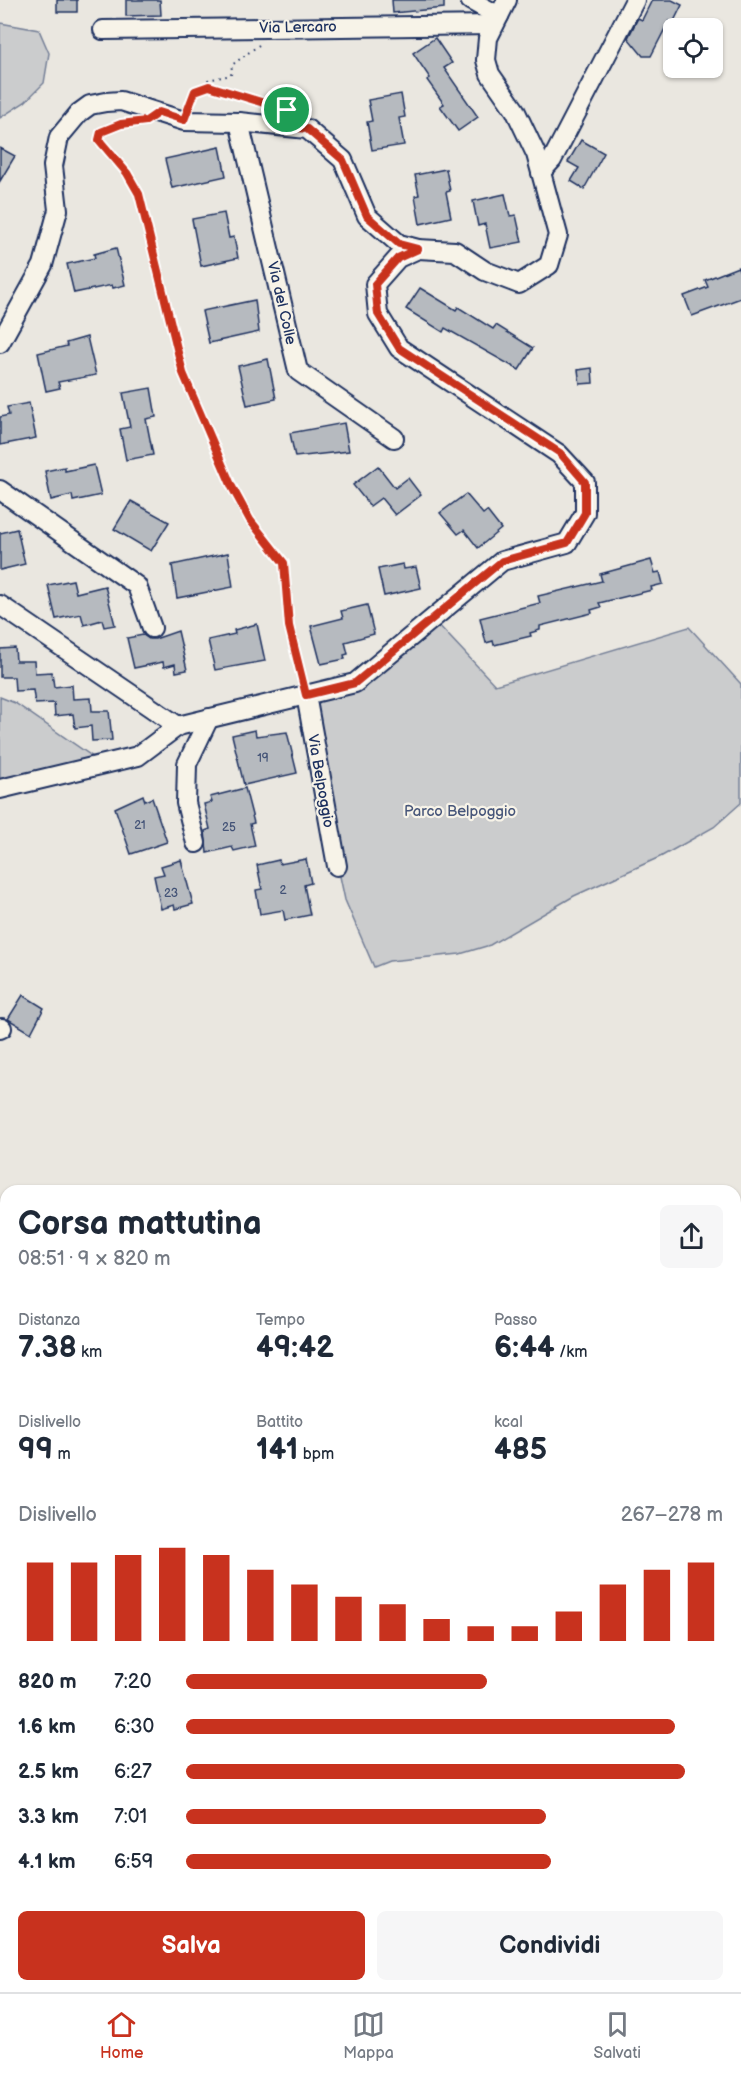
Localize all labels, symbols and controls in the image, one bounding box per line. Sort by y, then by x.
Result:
street label: Via Lercaro [259,17,337,38]
map controls [663,18,723,78]
button: locate [663,18,723,78]
pin [261,84,312,135]
icon: arrive [270,93,303,126]
street label: Via del Colle [263,260,300,347]
street label: Via Belpoggio [303,733,338,829]
house number: 19 [257,751,269,766]
park label: Parco Belpoggio [404,802,516,821]
house number: 21 [134,818,146,833]
house number: 25 [222,820,236,835]
house number: 2 [279,883,287,898]
house number: 23 [164,886,178,901]
text: Corsa mattutina [18,1204,262,1244]
button: share [660,1205,723,1268]
text: 08:51 · 9 × 820 m [18,1247,171,1271]
text: Distanza [18,1311,80,1330]
text: Tempo [256,1311,305,1330]
text: Passo [494,1311,537,1330]
text: 7.38 [18,1330,77,1366]
text: 49:42 [256,1330,334,1366]
text: 6:44 [494,1330,555,1366]
text: km [77,1343,102,1362]
text: /km [555,1343,587,1362]
text: Dislivello [18,1413,81,1432]
text: Battito [256,1413,303,1432]
text: kcal [494,1413,523,1432]
text: 99 [18,1432,53,1468]
text: 141 [256,1432,298,1468]
text: 485 [494,1432,547,1468]
text: m [53,1445,71,1464]
text: bpm [298,1445,334,1464]
text: Dislivello [18,1503,97,1527]
text: 267–278 m [621,1503,723,1527]
text: 820 m [18,1670,77,1694]
text: 7:20 [114,1670,151,1694]
text: 1.6 km [18,1715,76,1739]
text: 6:30 [114,1715,154,1739]
text: 2.5 km [18,1760,79,1784]
text: 6:27 [114,1760,152,1784]
text: 3.3 km [18,1805,79,1829]
text: 7:01 [114,1805,147,1829]
text: 4.1 km [18,1850,76,1874]
text: 6:59 [114,1850,153,1874]
button: Salva [18,1911,365,1980]
button: Condividi [377,1911,723,1980]
tab: Home [100,2008,143,2063]
tab: Mappa [343,2008,394,2063]
tab: Salvati [594,2008,641,2063]

